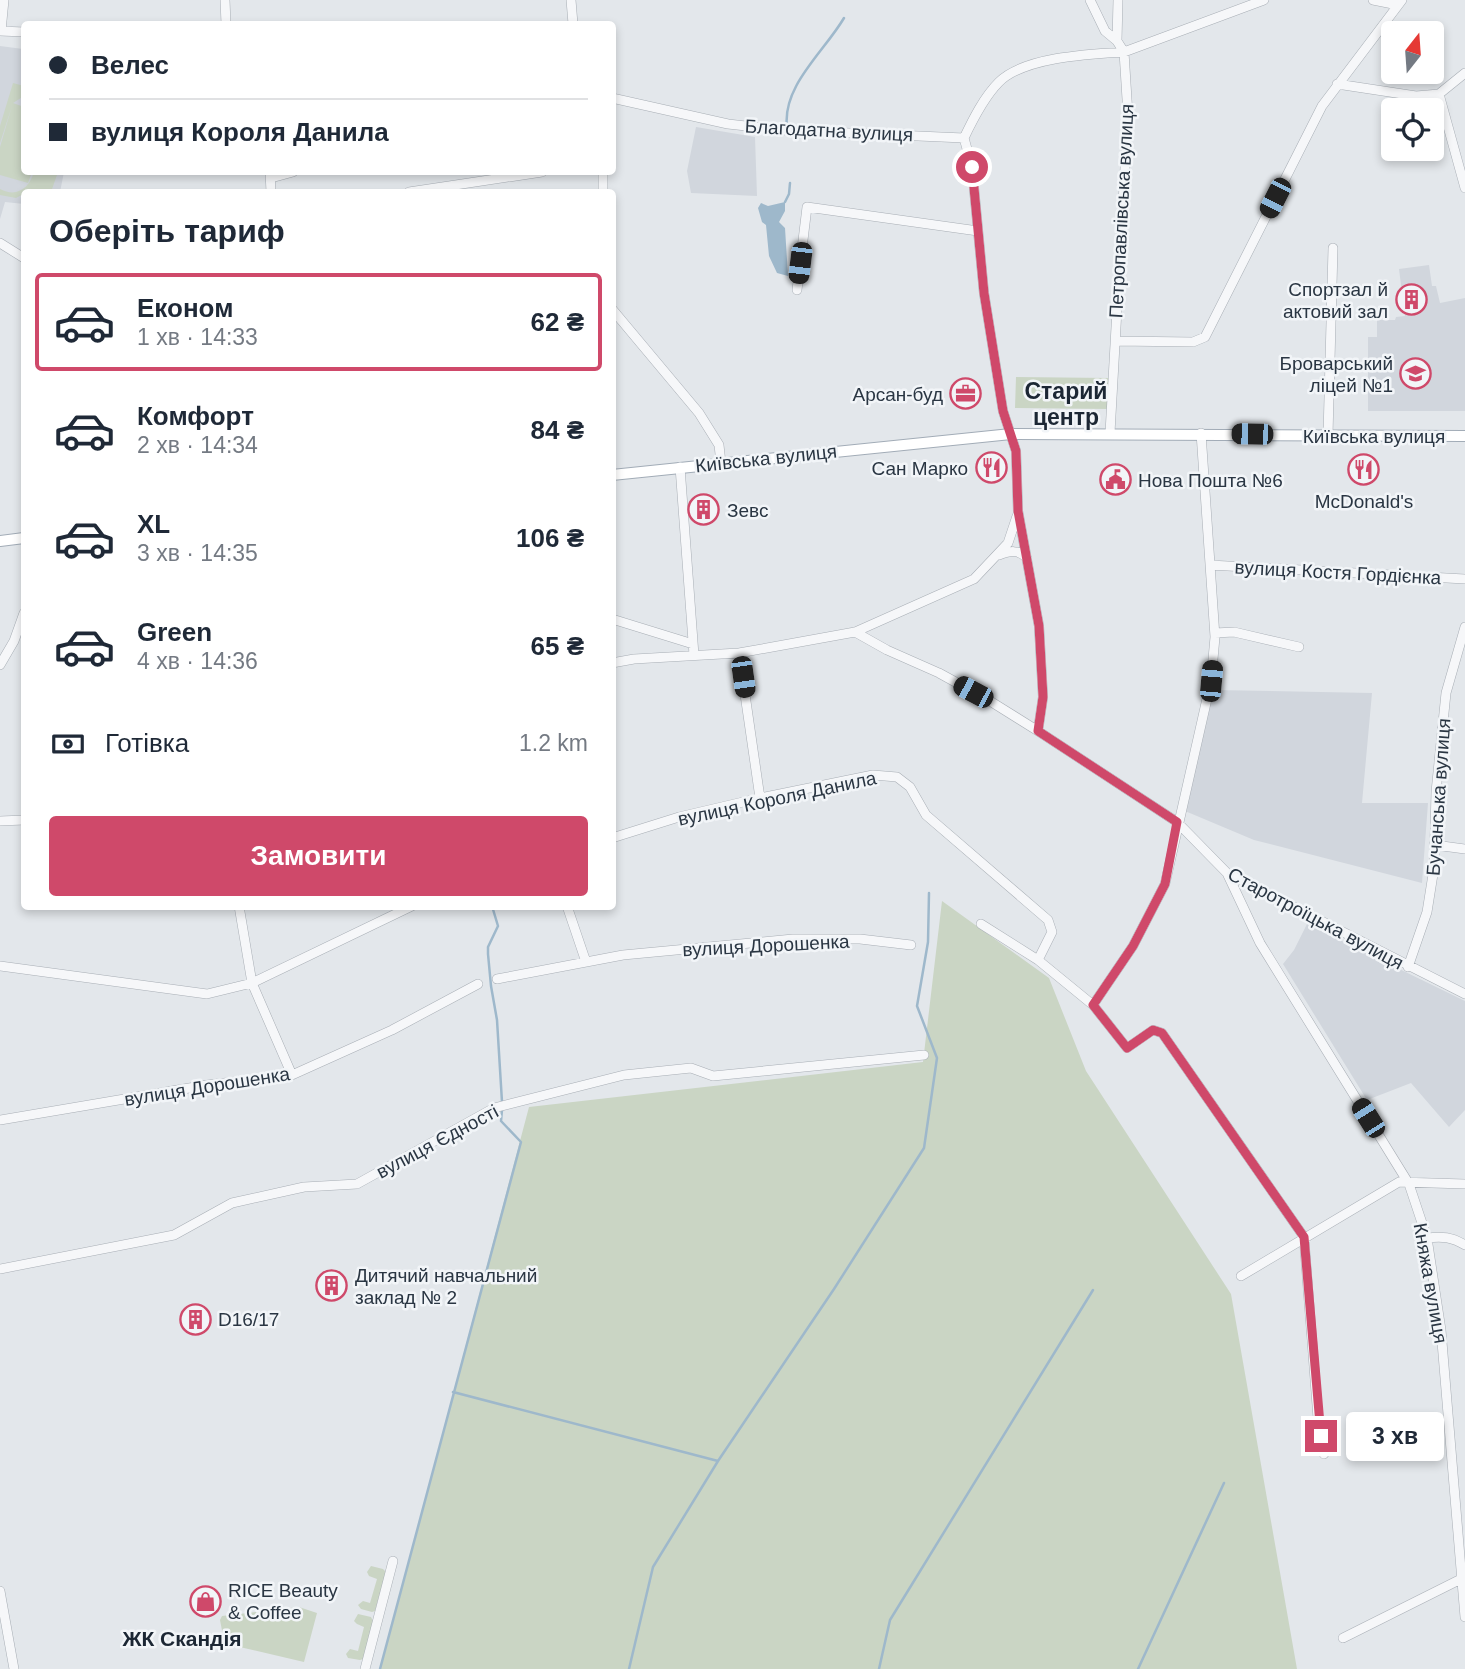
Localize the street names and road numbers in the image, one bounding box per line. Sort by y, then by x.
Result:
street label: Петропавлівська вулиця [1105,103,1138,319]
street label: Благодатна вулиця [744,116,914,145]
street label: Київська вулиця [1303,426,1445,447]
street label: Київська вулиця [694,441,838,476]
street label: вулиця Костя Гордієнка [1234,557,1442,588]
street label: Бучанська вулиця [1423,717,1454,877]
street label: вулиця Короля Данила [676,767,879,830]
street label: Старотроїцька вулиця [1224,863,1407,974]
street label: вулиця Дорошенка [682,931,851,960]
street label: вулиця Дорошенка [123,1063,292,1110]
street label: вулиця Єдності [373,1100,502,1182]
street label: Княжа вулиця [1410,1221,1451,1345]

